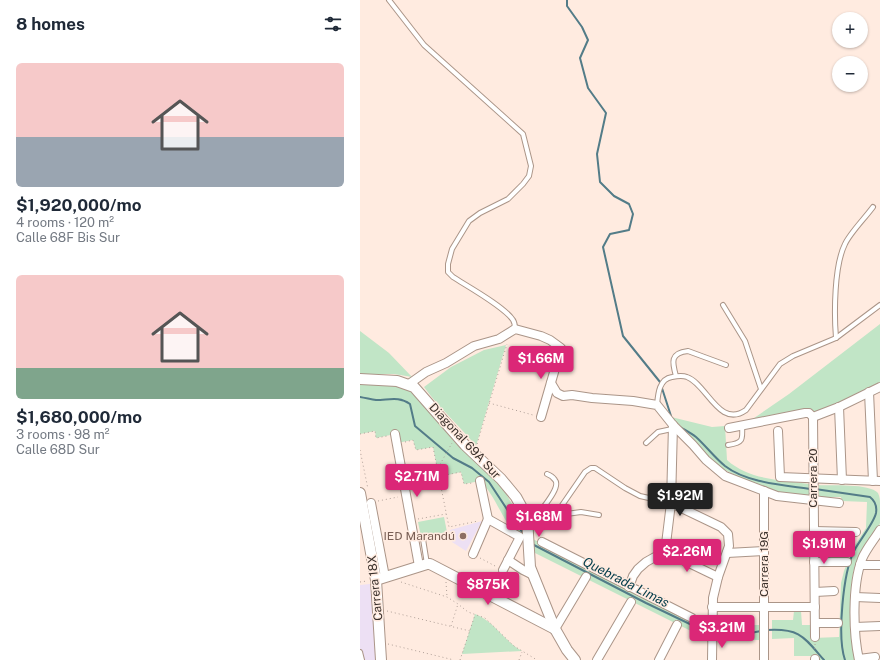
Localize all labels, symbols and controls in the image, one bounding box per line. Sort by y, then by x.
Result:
map controls [832,12,868,92]
button: + [832,12,868,48]
icon: filters [322,13,344,35]
text: 8 homes [16,14,85,34]
button: − [832,56,868,92]
icon: home [144,89,216,161]
text: $1,920,000/mo [16,195,141,215]
text: 4 rooms · 120 m² [16,215,114,230]
text: Calle 68F Bis Sur [16,230,120,245]
icon: home [144,301,216,373]
pin: $1.66M [508,346,574,380]
text: $1.66M [518,351,564,366]
street label: Diagonal 69A Sur [426,400,504,482]
text: $1,680,000/mo [16,407,142,427]
text: 3 rooms · 98 m² [16,427,110,442]
text: Calle 68D Sur [16,442,100,457]
street label: Carrera 20 [806,448,820,508]
pin: $2.71M [384,464,450,498]
text: $2.71M [394,469,440,484]
pin: $1.92M [647,483,713,517]
text: $1.92M [657,488,703,503]
pin: $1.68M [506,504,572,538]
text: $1.68M [515,509,563,524]
place label: IED Marandú [383,529,455,543]
marker: IED Marandú [458,531,468,541]
street label: Carrera 19G [757,531,771,597]
pin: $1.91M [791,531,857,565]
text: $1.91M [802,536,846,551]
pin: $2.26M [654,539,720,573]
text: $2.26M [662,544,712,559]
water label: Quebrada Limas [580,554,672,610]
street label: Carrera 18X [365,555,385,621]
pin: $875K [460,572,516,606]
text: $875K [466,577,510,592]
pin: $3.21M [689,615,755,649]
text: $3.21M [698,620,746,635]

